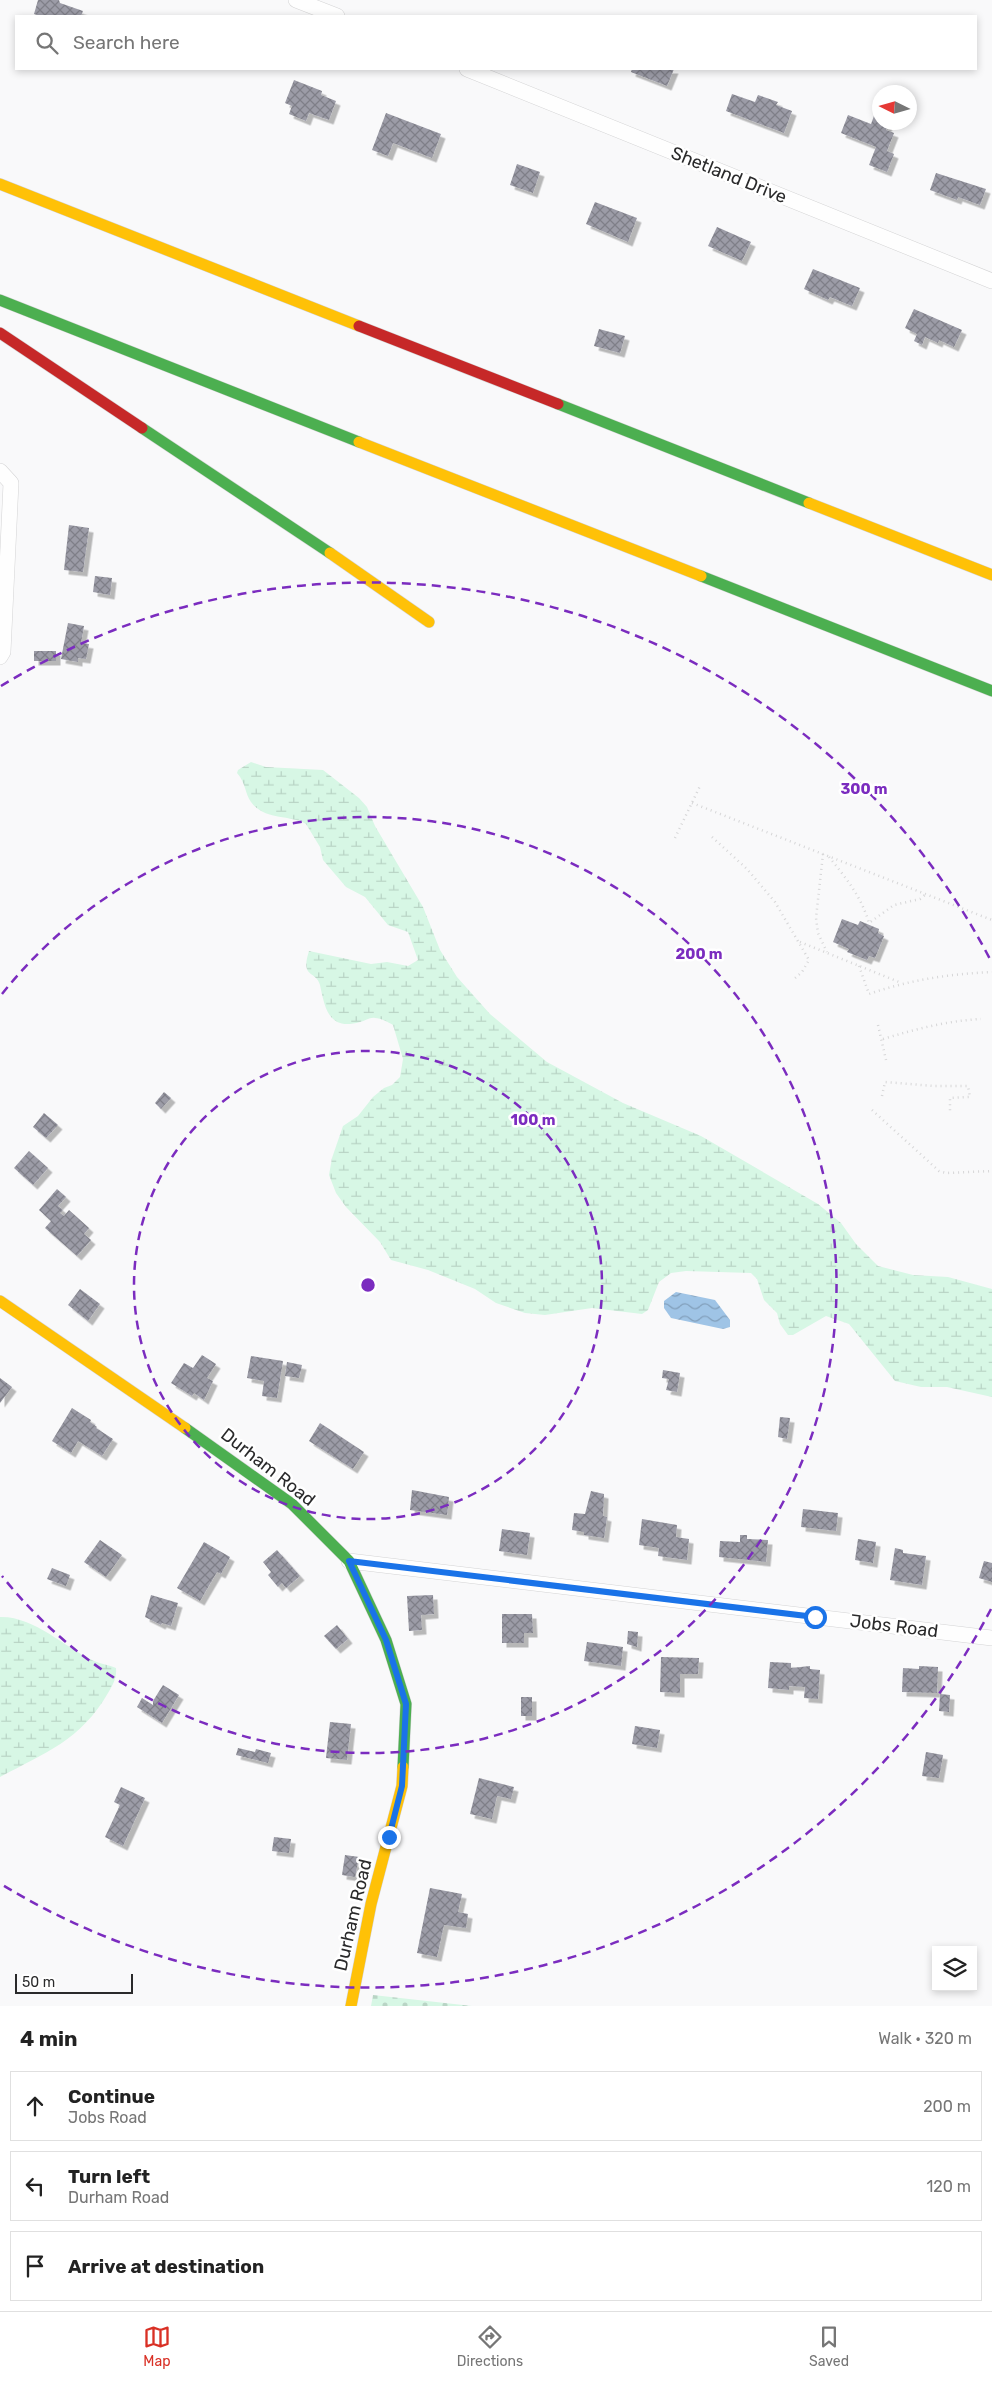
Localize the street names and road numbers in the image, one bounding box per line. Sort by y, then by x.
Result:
street label: Shetland Drive [668,142,790,208]
street label: Durham Road [216,1423,320,1511]
street label: Jobs Road [849,1610,939,1642]
street label: Durham Road [329,1857,377,1973]

